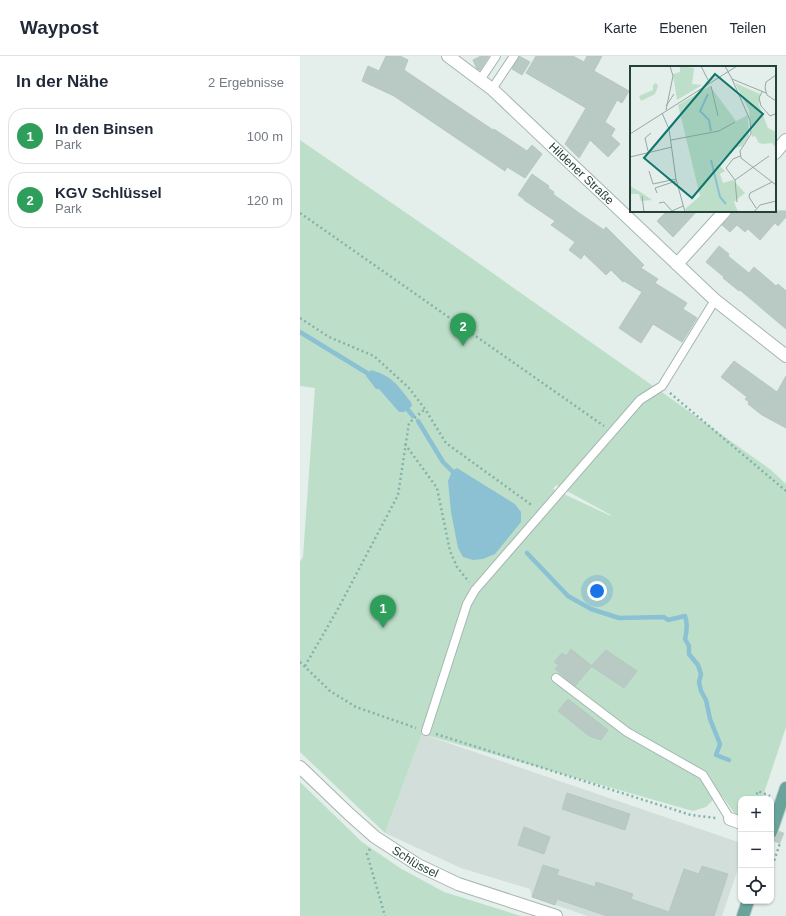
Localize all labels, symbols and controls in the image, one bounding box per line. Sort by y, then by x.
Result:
text: Waypost [20,17,98,38]
text: Karte [604,20,637,36]
text: Ebenen [659,20,707,36]
text: Teilen [729,20,766,36]
inset map [630,66,776,212]
text: In der Nähe [16,72,109,91]
text: 2 Ergebnisse [208,75,284,90]
text: In den Binsen [55,120,153,137]
text: 1 [26,129,34,144]
text: 100 m [247,129,283,144]
text: Park [55,137,82,152]
street label: Hildener Straße [546,140,617,208]
text: KGV Schlüssel [55,184,162,201]
text: 2 [26,193,34,208]
text: 120 m [247,193,283,208]
text: Park [55,201,82,216]
pin: 2 [450,313,476,346]
your location [587,581,607,601]
pin: 1 [370,595,396,628]
map controls [738,796,774,904]
button: + [738,796,774,832]
button: − [738,832,774,868]
street label: Schlüssel [389,843,441,881]
button: locate [738,868,774,904]

